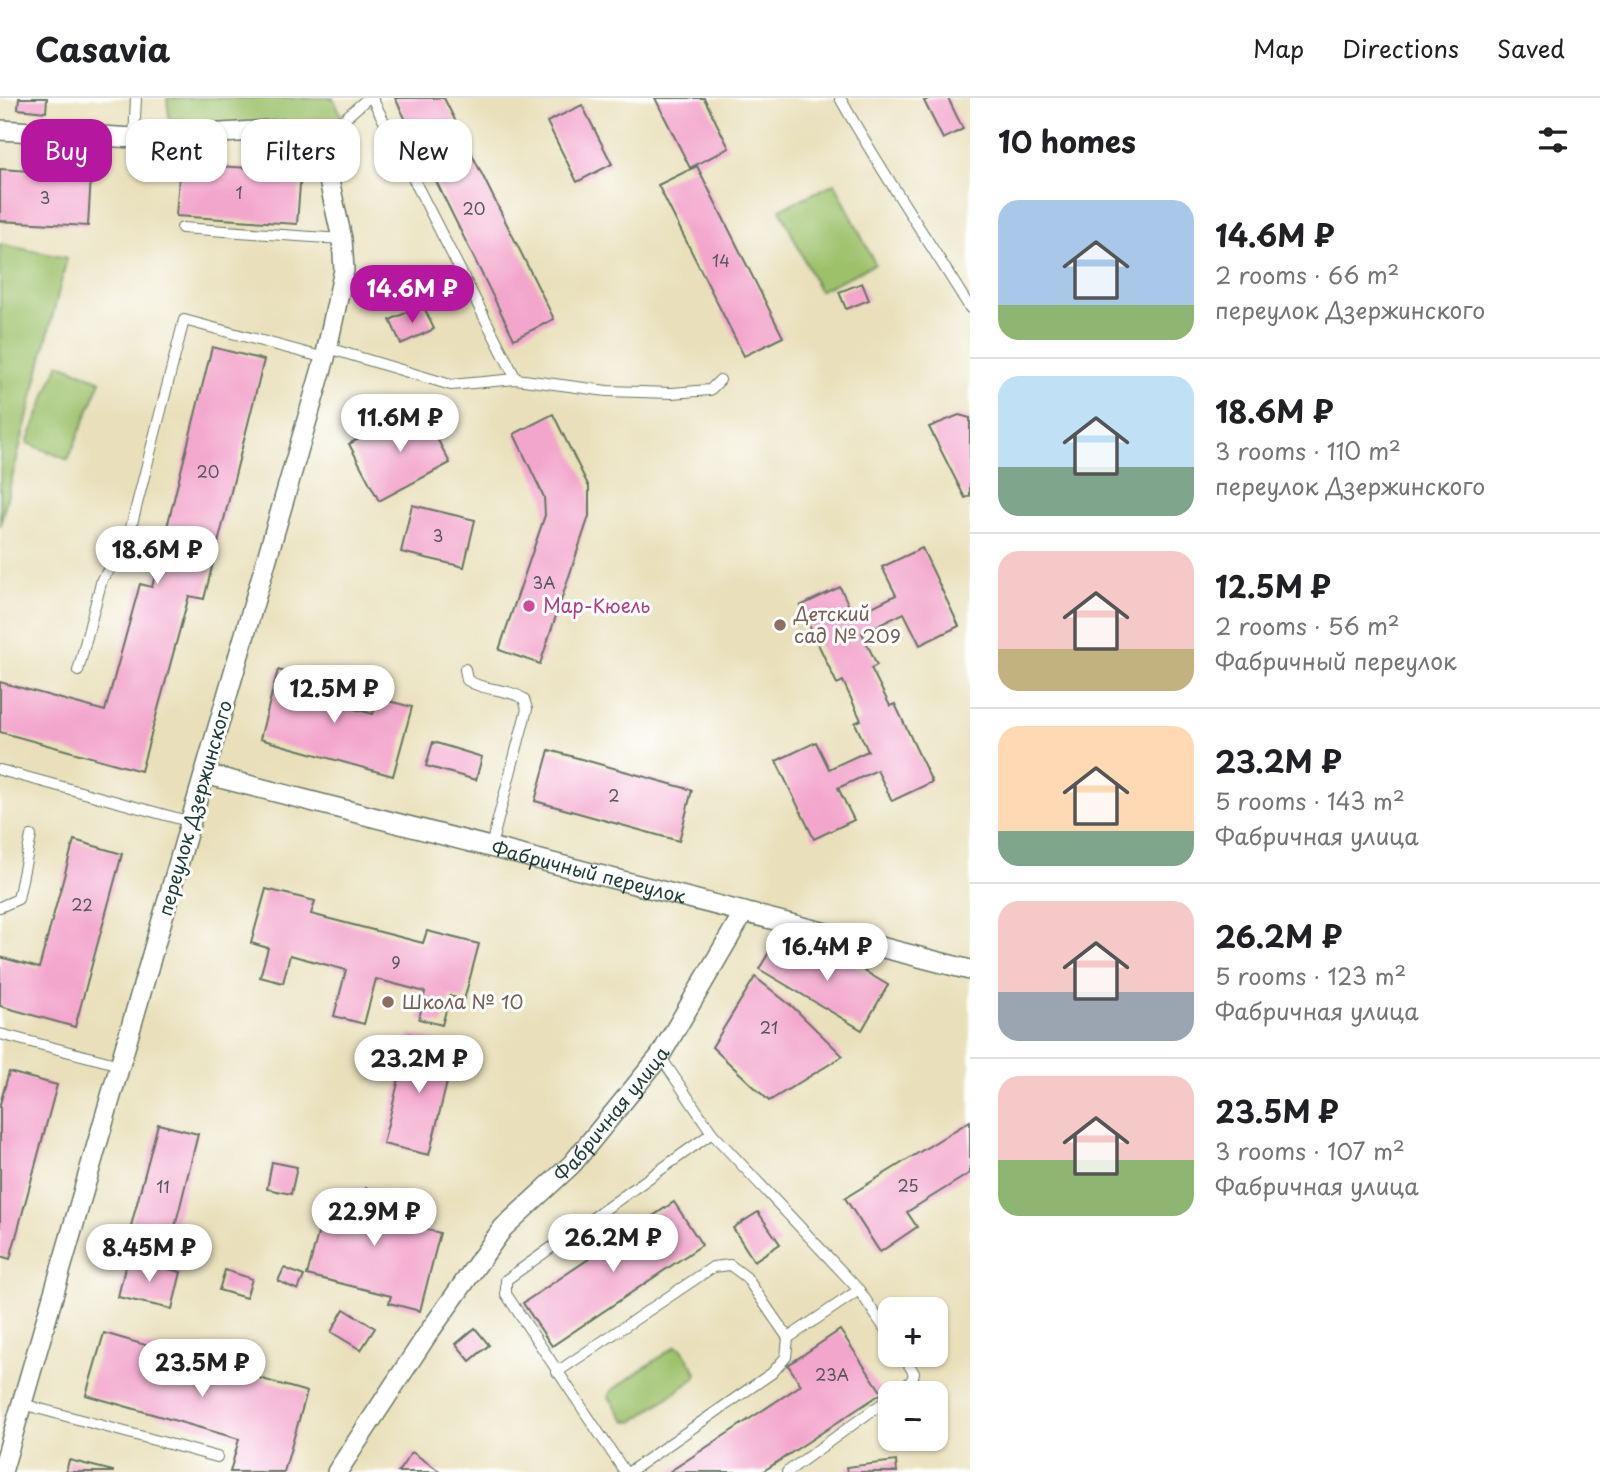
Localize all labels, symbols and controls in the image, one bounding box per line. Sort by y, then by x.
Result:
text: Casavia [35,23,170,73]
text: Map [1253,30,1304,66]
text: Directions [1342,30,1459,66]
text: Saved [1497,30,1565,66]
text: 10 homes [998,118,1136,163]
chip: Buy [21,119,112,182]
chip: Rent [126,119,227,182]
chip: Filters [241,119,360,182]
chip: New [374,119,472,182]
icon: filters [1534,121,1572,159]
house number: 1 [235,180,243,204]
house number: 3 [40,185,50,209]
house number: 20 [463,196,485,220]
text: 14.6M ₽ [1215,212,1335,257]
icon: home [1054,228,1138,312]
house number: 14 [712,248,730,272]
text: 2 rooms · 66 m² [1215,257,1399,292]
pin: 14.6M ₽ [347,266,477,325]
text: 14.6M ₽ [366,270,458,305]
text: переулок Дзержинского [1215,292,1485,327]
text: 18.6M ₽ [1215,388,1334,433]
pin: 11.6M ₽ [335,394,465,454]
text: 11.6M ₽ [357,399,443,434]
icon: home [1054,404,1138,488]
text: 3 rooms · 110 m² [1215,433,1401,468]
house number: 20 [197,459,219,483]
text: переулок Дзержинского [1215,468,1485,503]
house number: 3 [433,523,443,547]
pin: 18.6M ₽ [92,526,222,586]
text: 18.6M ₽ [112,531,202,566]
text: 12.5M ₽ [1215,563,1331,608]
house number: 3А [533,570,555,594]
icon: home [1054,579,1138,663]
place label: Мар-Кюель [543,591,651,619]
marker: Мар-Кюель [521,598,537,614]
place label: Детский сад № 209 [793,599,901,649]
text: 2 rooms · 56 m² [1215,608,1400,643]
marker: Детский сад № 209 [772,617,788,633]
text: Фабричный переулок [1215,643,1457,678]
pin: 12.5M ₽ [269,666,399,725]
text: 12.5M ₽ [290,670,378,705]
street label: переулок Дзержинского [150,697,238,919]
text: 23.2M ₽ [1215,738,1342,783]
icon: home [1054,754,1138,838]
house number: 2 [608,783,620,807]
text: 5 rooms · 143 m² [1215,783,1405,818]
text: Фабричная улица [1215,818,1419,853]
street label: Фабричный переулок [489,833,690,910]
house number: 22 [71,892,93,916]
text: 26.2M ₽ [1215,913,1342,958]
pin: 16.4M ₽ [762,924,892,983]
text: 16.4M ₽ [782,928,872,963]
icon: home [1054,929,1138,1013]
house number: 9 [391,950,401,974]
text: 5 rooms · 123 m² [1215,958,1406,993]
place label: Школа № 10 [402,987,523,1015]
text: Фабричная улица [1215,993,1419,1028]
marker: Школа № 10 [380,994,396,1010]
house number: 21 [760,1015,778,1039]
pin: 23.2M ₽ [354,1035,484,1095]
text: 23.2M ₽ [370,1040,468,1075]
street label: Фабричная улица [547,1041,676,1187]
text: 23.5M ₽ [1215,1088,1339,1133]
icon: home [1054,1104,1138,1188]
text: 3 rooms · 107 m² [1215,1133,1405,1168]
text: Фабричная улица [1215,1168,1419,1203]
house number: 25 [897,1173,919,1197]
house number: 11 [156,1174,170,1198]
pin: 22.9M ₽ [309,1188,439,1248]
text: 22.9M ₽ [328,1193,420,1228]
pin: 26.2M ₽ [548,1214,678,1274]
text: 26.2M ₽ [564,1219,662,1254]
pin: 8.45M ₽ [84,1224,214,1284]
text: 8.45M ₽ [102,1229,196,1264]
map controls [878,1297,948,1451]
button: + [878,1297,948,1367]
pin: 23.5M ₽ [137,1340,267,1399]
text: 23.5M ₽ [155,1344,249,1379]
house number: 23А [815,1362,849,1386]
button: − [878,1381,948,1451]

